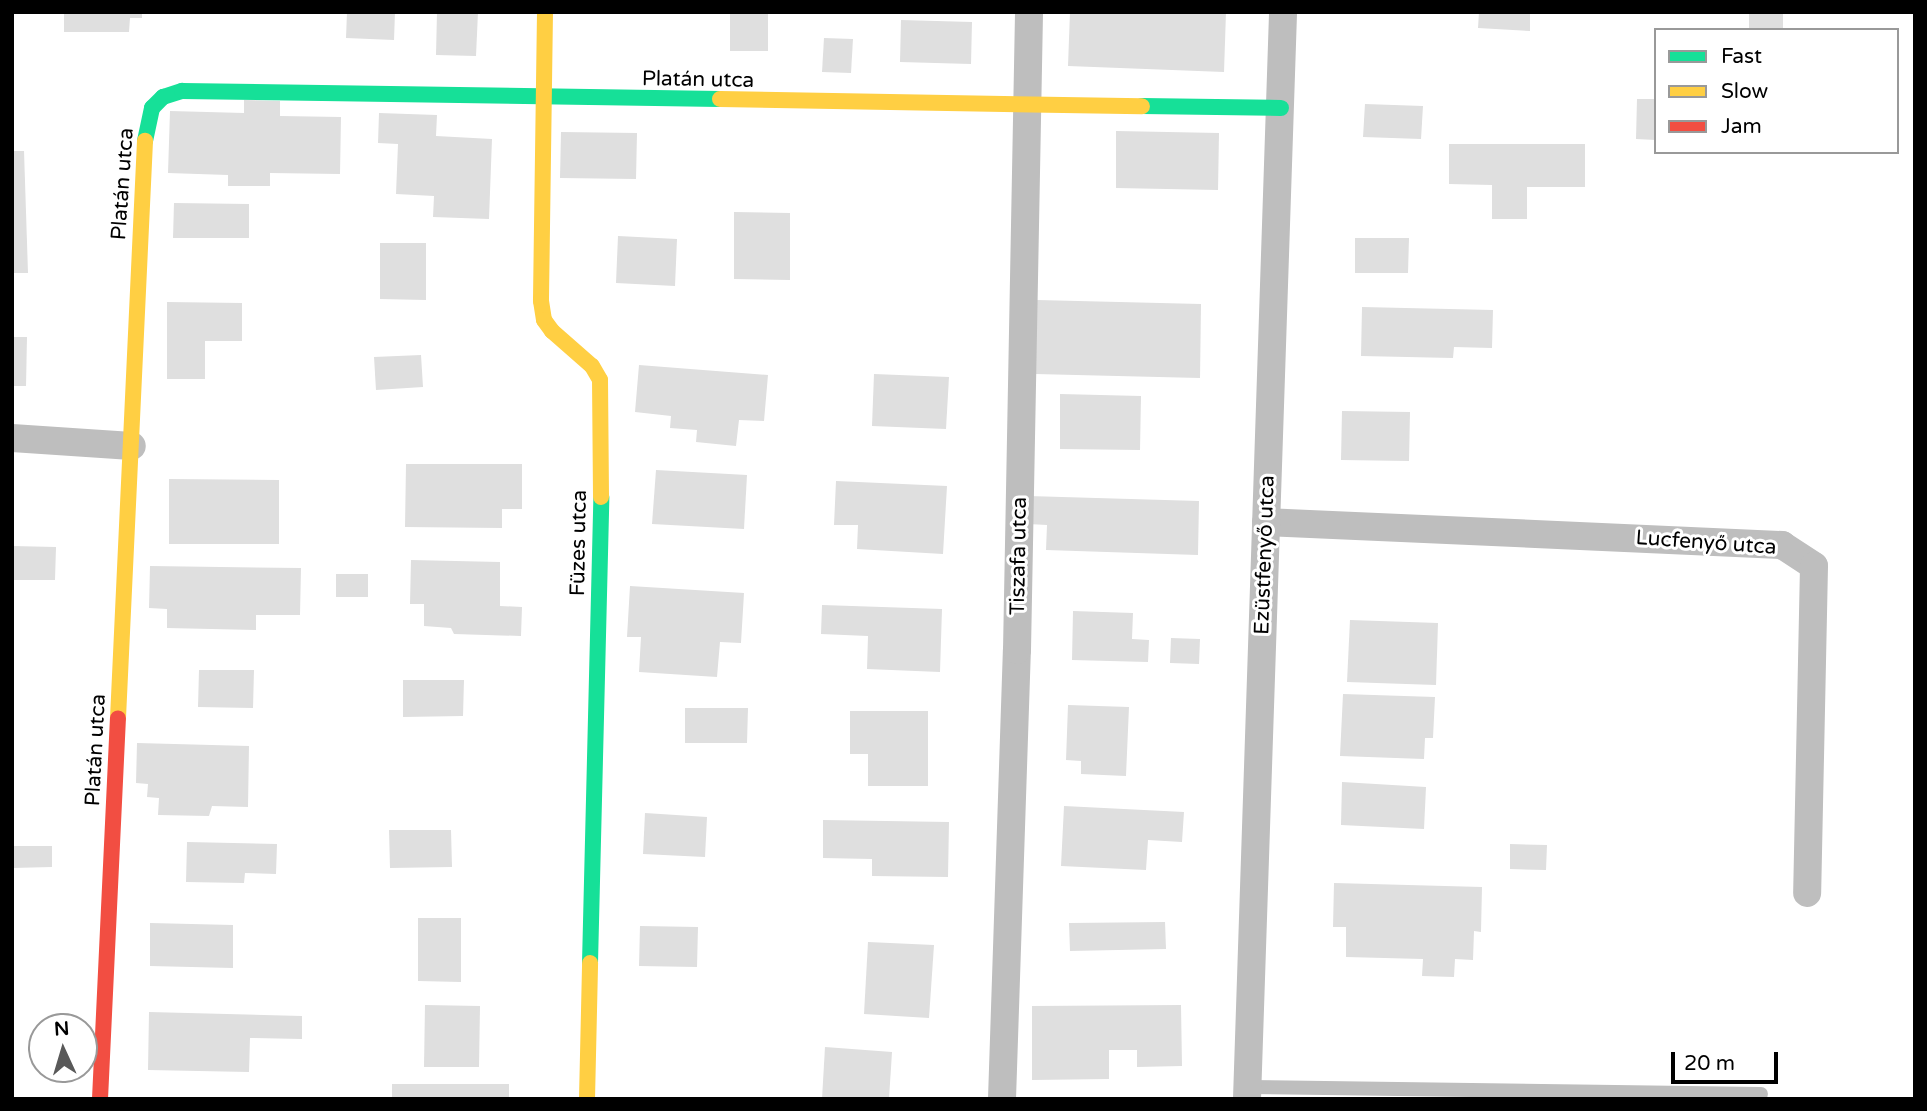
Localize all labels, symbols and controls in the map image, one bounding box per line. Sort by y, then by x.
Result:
legend [1654,28,1899,154]
text: Fast [1721,44,1762,69]
street label: Platán utca [642,66,754,94]
text: Slow [1721,79,1768,104]
text: Jam [1721,114,1762,139]
street label: Platán utca [107,127,139,241]
street label: Ezüstfenyő utca [1250,475,1280,635]
street label: Füzes utca [565,490,593,596]
street label: Tiszafa utca [1005,497,1033,615]
street label: Lucfenyő utca [1635,526,1777,560]
street label: Platán utca [80,693,112,807]
north arrow [28,1013,98,1083]
text: N [53,1018,70,1041]
scale bar [1675,1038,1782,1082]
text: 20 m [1684,1051,1735,1076]

